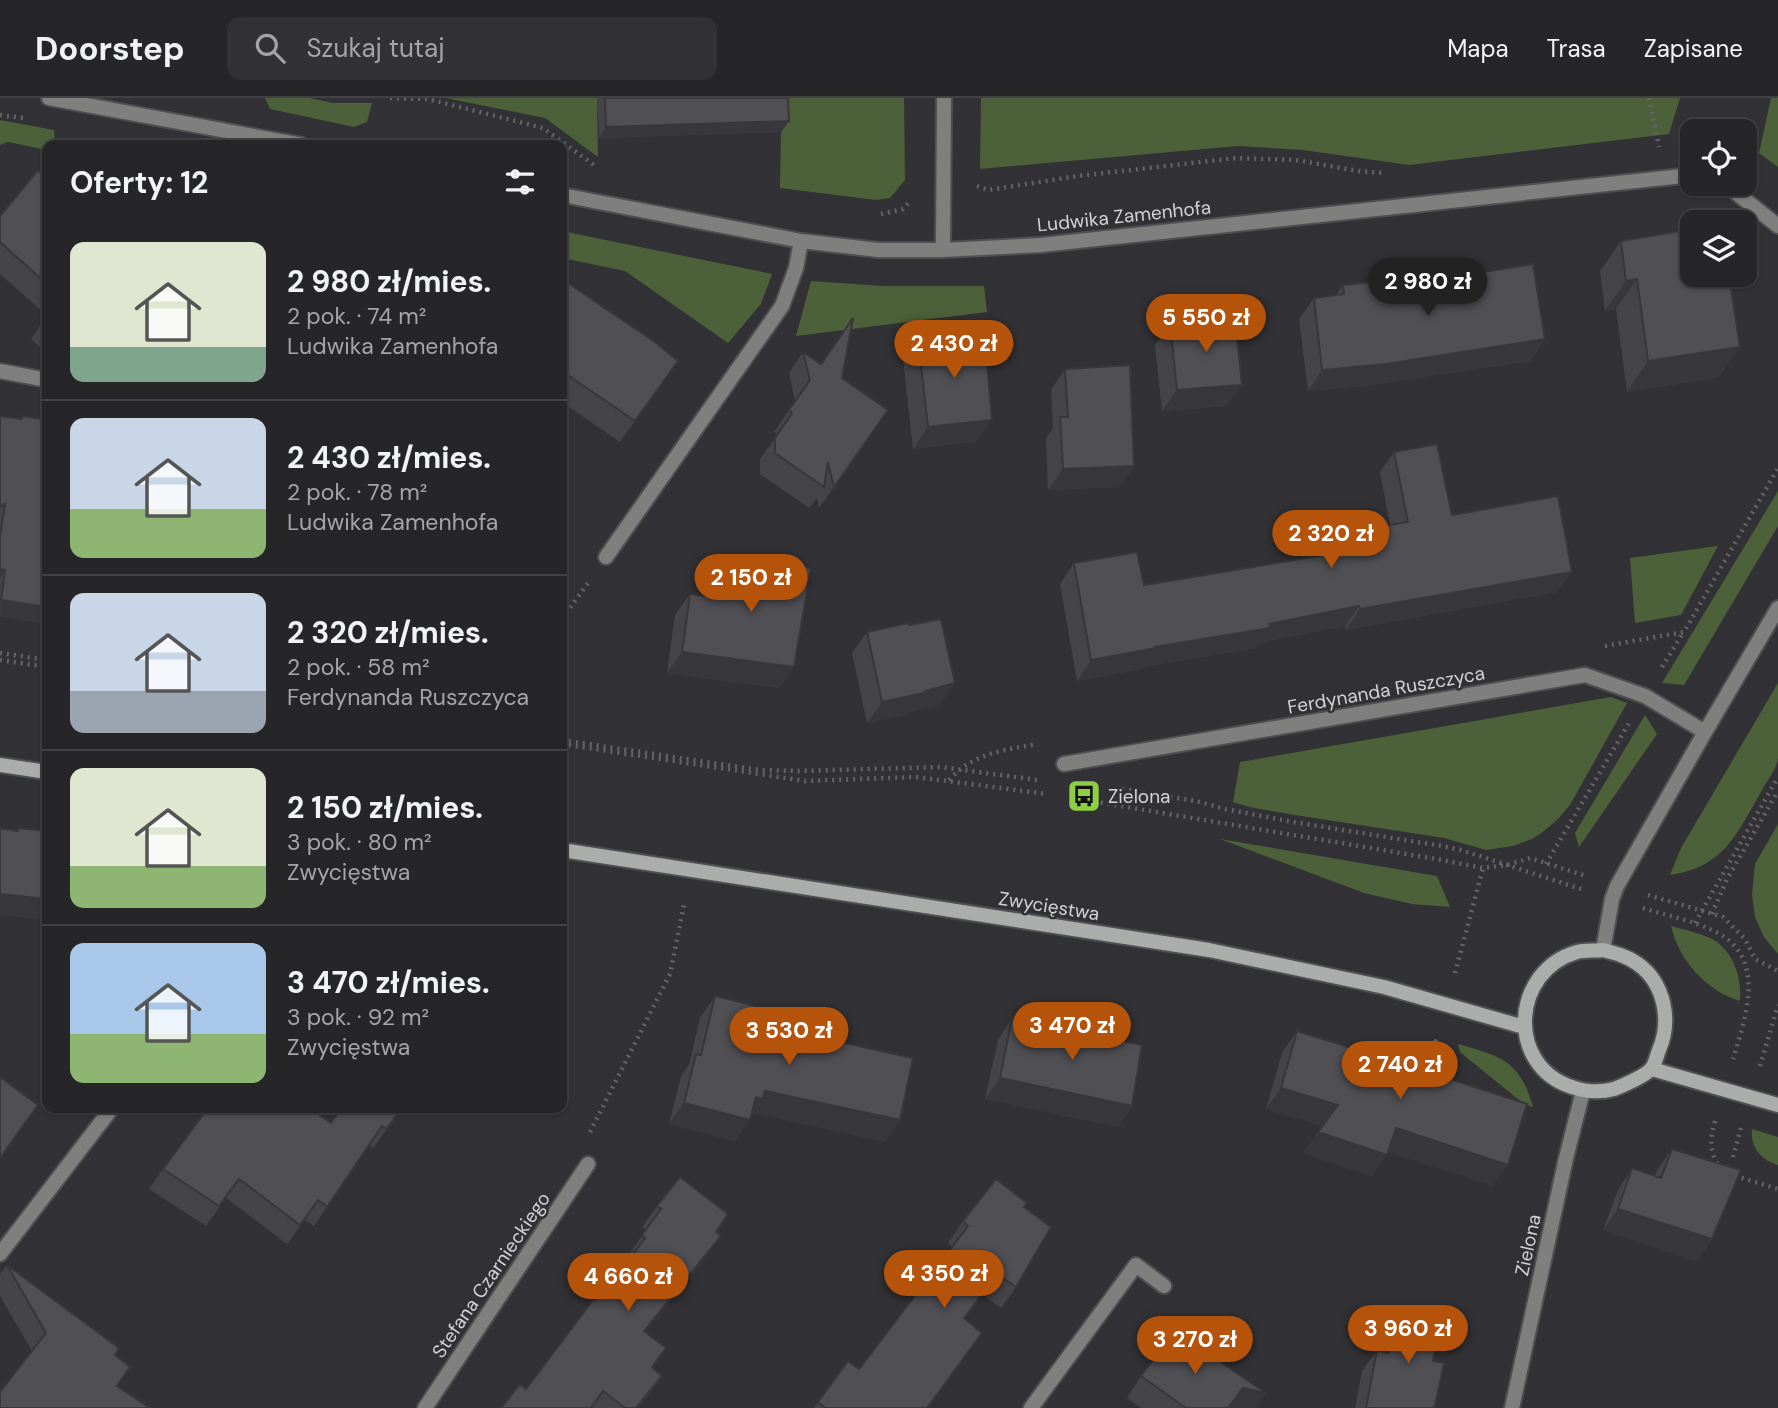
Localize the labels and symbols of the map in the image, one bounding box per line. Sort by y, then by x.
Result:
street label: Ludwika Zamenhofa [1036,194,1212,238]
pin: 2 980 zł [1356,258,1500,318]
pin: 5 550 zł [1134,294,1278,354]
pin: 2 430 zł [882,320,1026,380]
pin: 2 320 zł [1259,510,1403,570]
pin: 2 150 zł [679,554,823,614]
street label: Ferdynanda Ruszczyca [1285,660,1487,720]
bus stop icon: Zielona [1065,777,1103,815]
place label: Zielona [1108,784,1170,809]
street label: Zwycięstwa [997,886,1101,926]
pin: 3 470 zł [1000,1002,1144,1062]
pin: 3 530 zł [717,1007,861,1067]
pin: 2 740 zł [1328,1042,1472,1101]
street label: Stefana Czarnieckiego [426,1187,556,1363]
street label: Zielona [1509,1212,1547,1278]
pin: 4 350 zł [872,1250,1016,1310]
pin: 4 660 zł [556,1254,700,1313]
pin: 3 960 zł [1336,1306,1480,1365]
pin: 3 270 zł [1123,1316,1267,1376]

